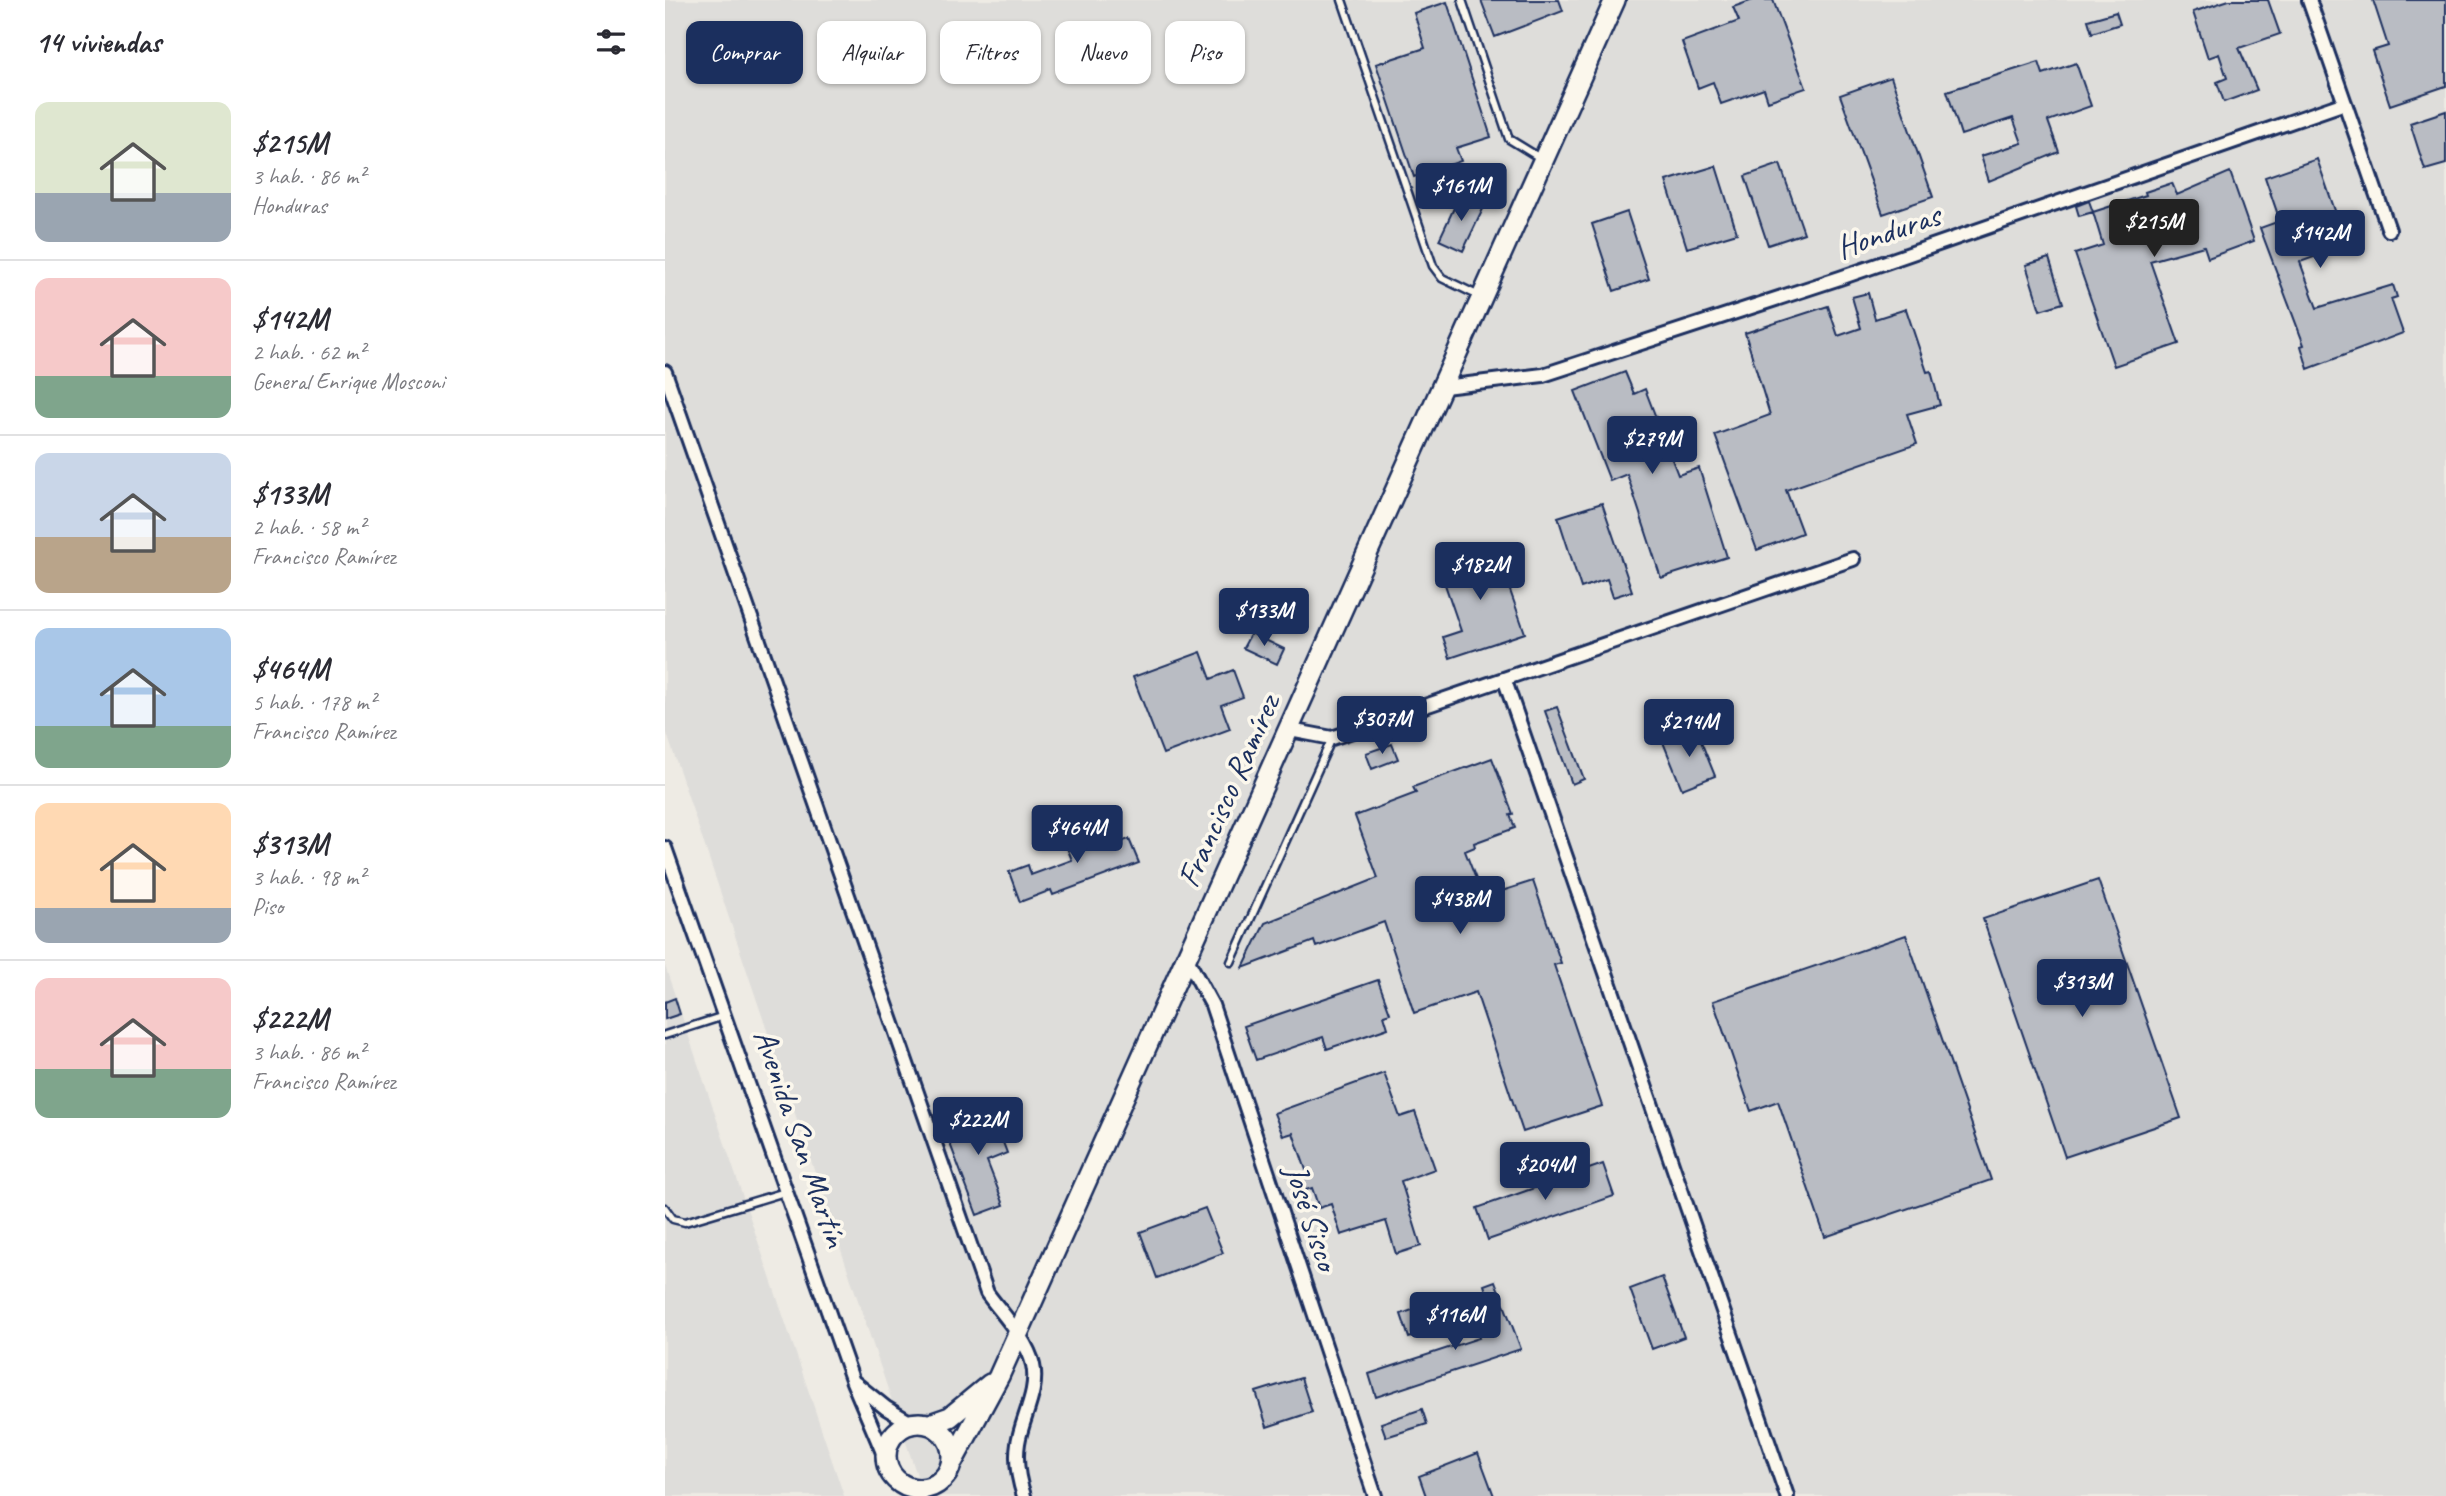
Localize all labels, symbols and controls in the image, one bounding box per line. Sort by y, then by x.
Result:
chip: Comprar [686,21,803,84]
chip: Alquilar [817,21,926,84]
chip: Filtros [940,21,1041,84]
chip: Nuevo [1055,21,1151,84]
chip: Piso [1165,21,1245,84]
text: 14 viviendas [35,23,161,61]
icon: filters [592,23,630,61]
text: $215M [252,124,327,162]
icon: home [91,130,175,214]
text: 3 hab. · 86 m² [252,162,365,191]
pin: $161M [1412,164,1510,223]
text: $161M [1432,171,1490,200]
text: Honduras [252,191,327,220]
street label: Honduras [1831,193,1948,268]
pin: $215M [2105,200,2203,259]
text: $215M [2125,207,2183,236]
pin: $142M [2271,210,2369,270]
text: $142M [2291,218,2349,247]
text: $142M [252,300,328,338]
icon: home [91,306,175,390]
text: 2 hab. · 62 m² [252,338,365,367]
text: General Enrique Mosconi [252,367,444,396]
pin: $279M [1603,416,1701,476]
text: $279M [1623,424,1681,453]
text: $133M [252,475,328,513]
icon: home [91,481,175,565]
text: 2 hab. · 58 m² [252,513,365,542]
text: Francisco Ramírez [252,542,396,571]
pin: $182M [1431,542,1529,602]
text: $182M [1451,550,1509,579]
pin: $133M [1215,588,1313,648]
text: $133M [1235,596,1293,625]
text: $464M [252,650,329,688]
icon: home [91,656,175,740]
street label: Francisco Ramírez [1167,686,1290,894]
text: 5 hab. · 178 m² [252,688,376,717]
pin: $307M [1333,696,1431,756]
pin: $214M [1640,700,1738,759]
text: $307M [1353,704,1411,733]
text: $214M [1660,707,1718,736]
text: Francisco Ramírez [252,717,396,746]
pin: $464M [1028,806,1126,865]
text: $464M [1048,813,1106,842]
text: $313M [252,825,328,863]
icon: home [91,831,175,915]
text: 3 hab. · 98 m² [252,863,365,892]
pin: $438M [1411,876,1509,936]
text: $438M [1431,884,1489,913]
text: Piso [252,892,283,921]
pin: $313M [2033,960,2131,1019]
text: $313M [2053,967,2111,996]
text: $222M [252,1000,328,1038]
icon: home [91,1006,175,1090]
street label: Avenida San Martín [744,1024,858,1253]
text: 3 hab. · 86 m² [252,1038,365,1067]
text: Francisco Ramírez [252,1067,396,1096]
pin: $222M [929,1098,1027,1157]
text: $222M [949,1105,1007,1134]
pin: $204M [1496,1142,1594,1202]
text: $204M [1516,1150,1574,1179]
street label: José Sisco [1275,1157,1350,1278]
pin: $116M [1406,1292,1504,1352]
text: $116M [1426,1300,1484,1329]

